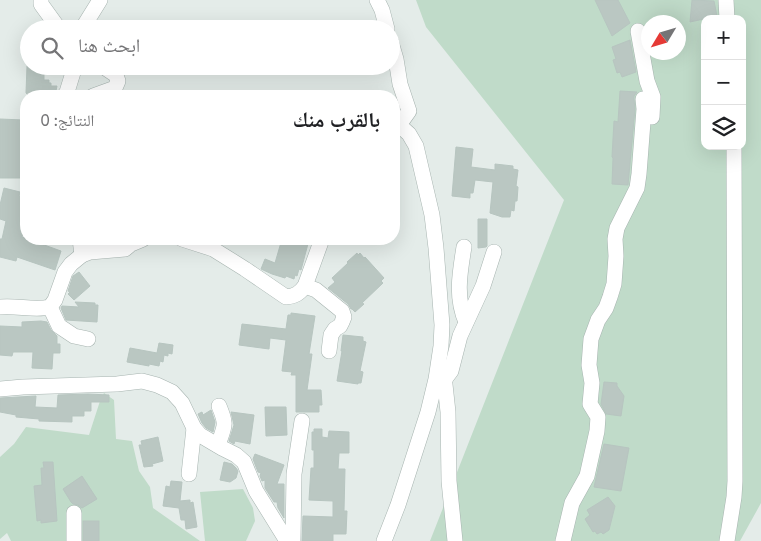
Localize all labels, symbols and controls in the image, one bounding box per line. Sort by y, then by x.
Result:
north arrow [641,15,686,60]
map controls [701,15,746,150]
button: + [701,15,746,60]
search box [20,20,400,75]
icon: search [38,34,66,62]
text: ابحث هنا [78,35,140,59]
button: − [701,60,746,105]
button: layers [701,105,746,150]
text: بالقرب منك [293,108,380,135]
text: النتائج: 0 [40,112,94,132]

